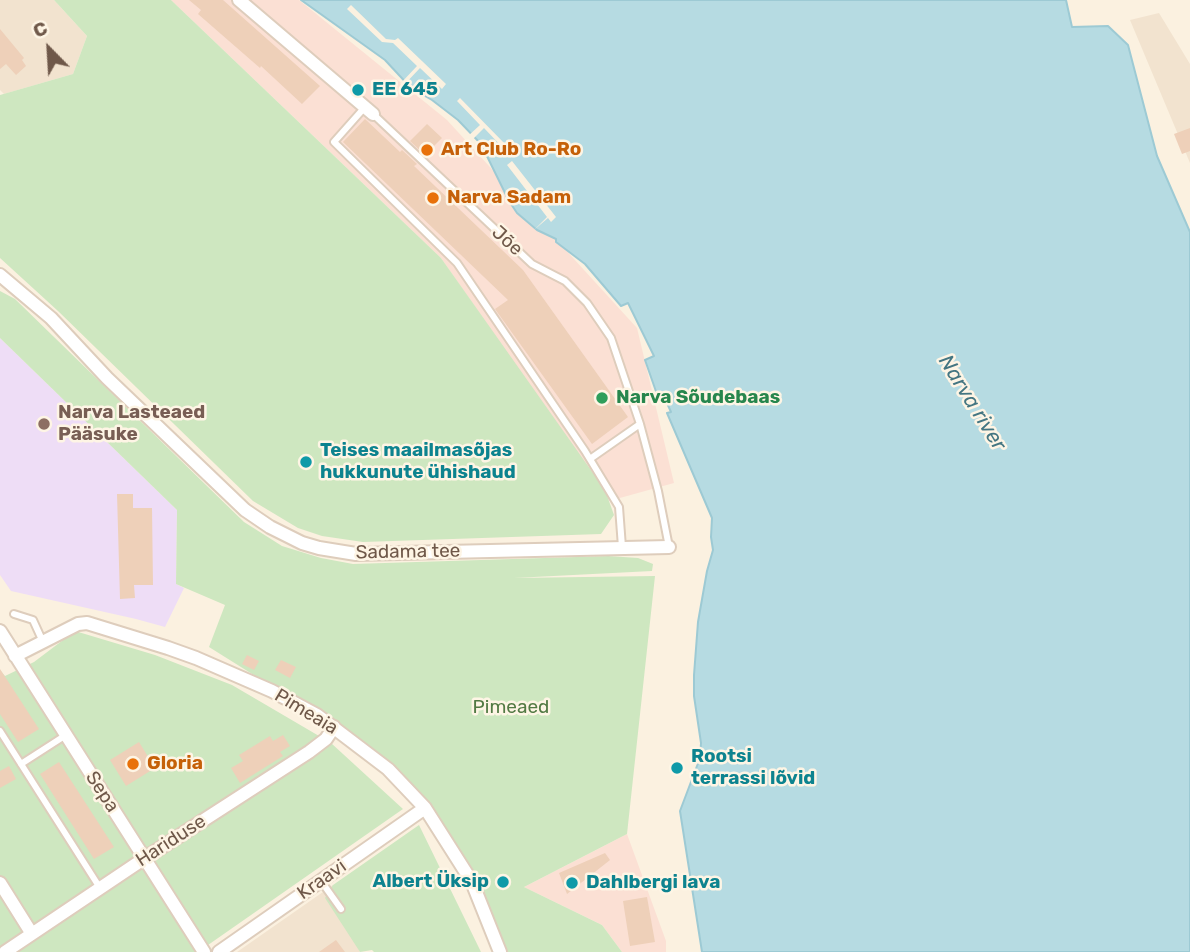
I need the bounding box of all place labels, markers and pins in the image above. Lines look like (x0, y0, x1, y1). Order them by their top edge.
place label: EE 645 (372, 79, 438, 101)
marker: EE 645 (350, 82, 366, 98)
place label: Art Club Ro-Ro (441, 139, 581, 161)
marker: Art Club Ro-Ro (419, 142, 435, 158)
place label: Narva Sadam (447, 187, 571, 209)
marker: Narva Sadam (425, 190, 441, 206)
place label: Narva Sõudebaas (616, 387, 780, 409)
marker: Narva Sõudebaas (594, 390, 610, 406)
place label: Narva Lasteaed Pääsuke (58, 402, 205, 446)
marker: Narva Lasteaed Pääsuke (36, 416, 52, 432)
place label: Teises maailmasõjas hukkunute ühishaud (320, 440, 516, 484)
marker: Teises maailmasõjas hukkunute ühishaud (298, 454, 314, 470)
place label: Rootsi terrassi lõvid (691, 746, 815, 790)
place label: Gloria (147, 753, 203, 775)
marker: Gloria (125, 756, 141, 772)
marker: Rootsi terrassi lõvid (669, 760, 685, 776)
place label: Albert Üksip (373, 871, 489, 893)
place label: Dahlbergi lava (586, 872, 720, 894)
marker: Albert Üksip (495, 874, 511, 890)
marker: Dahlbergi lava (564, 875, 580, 891)

